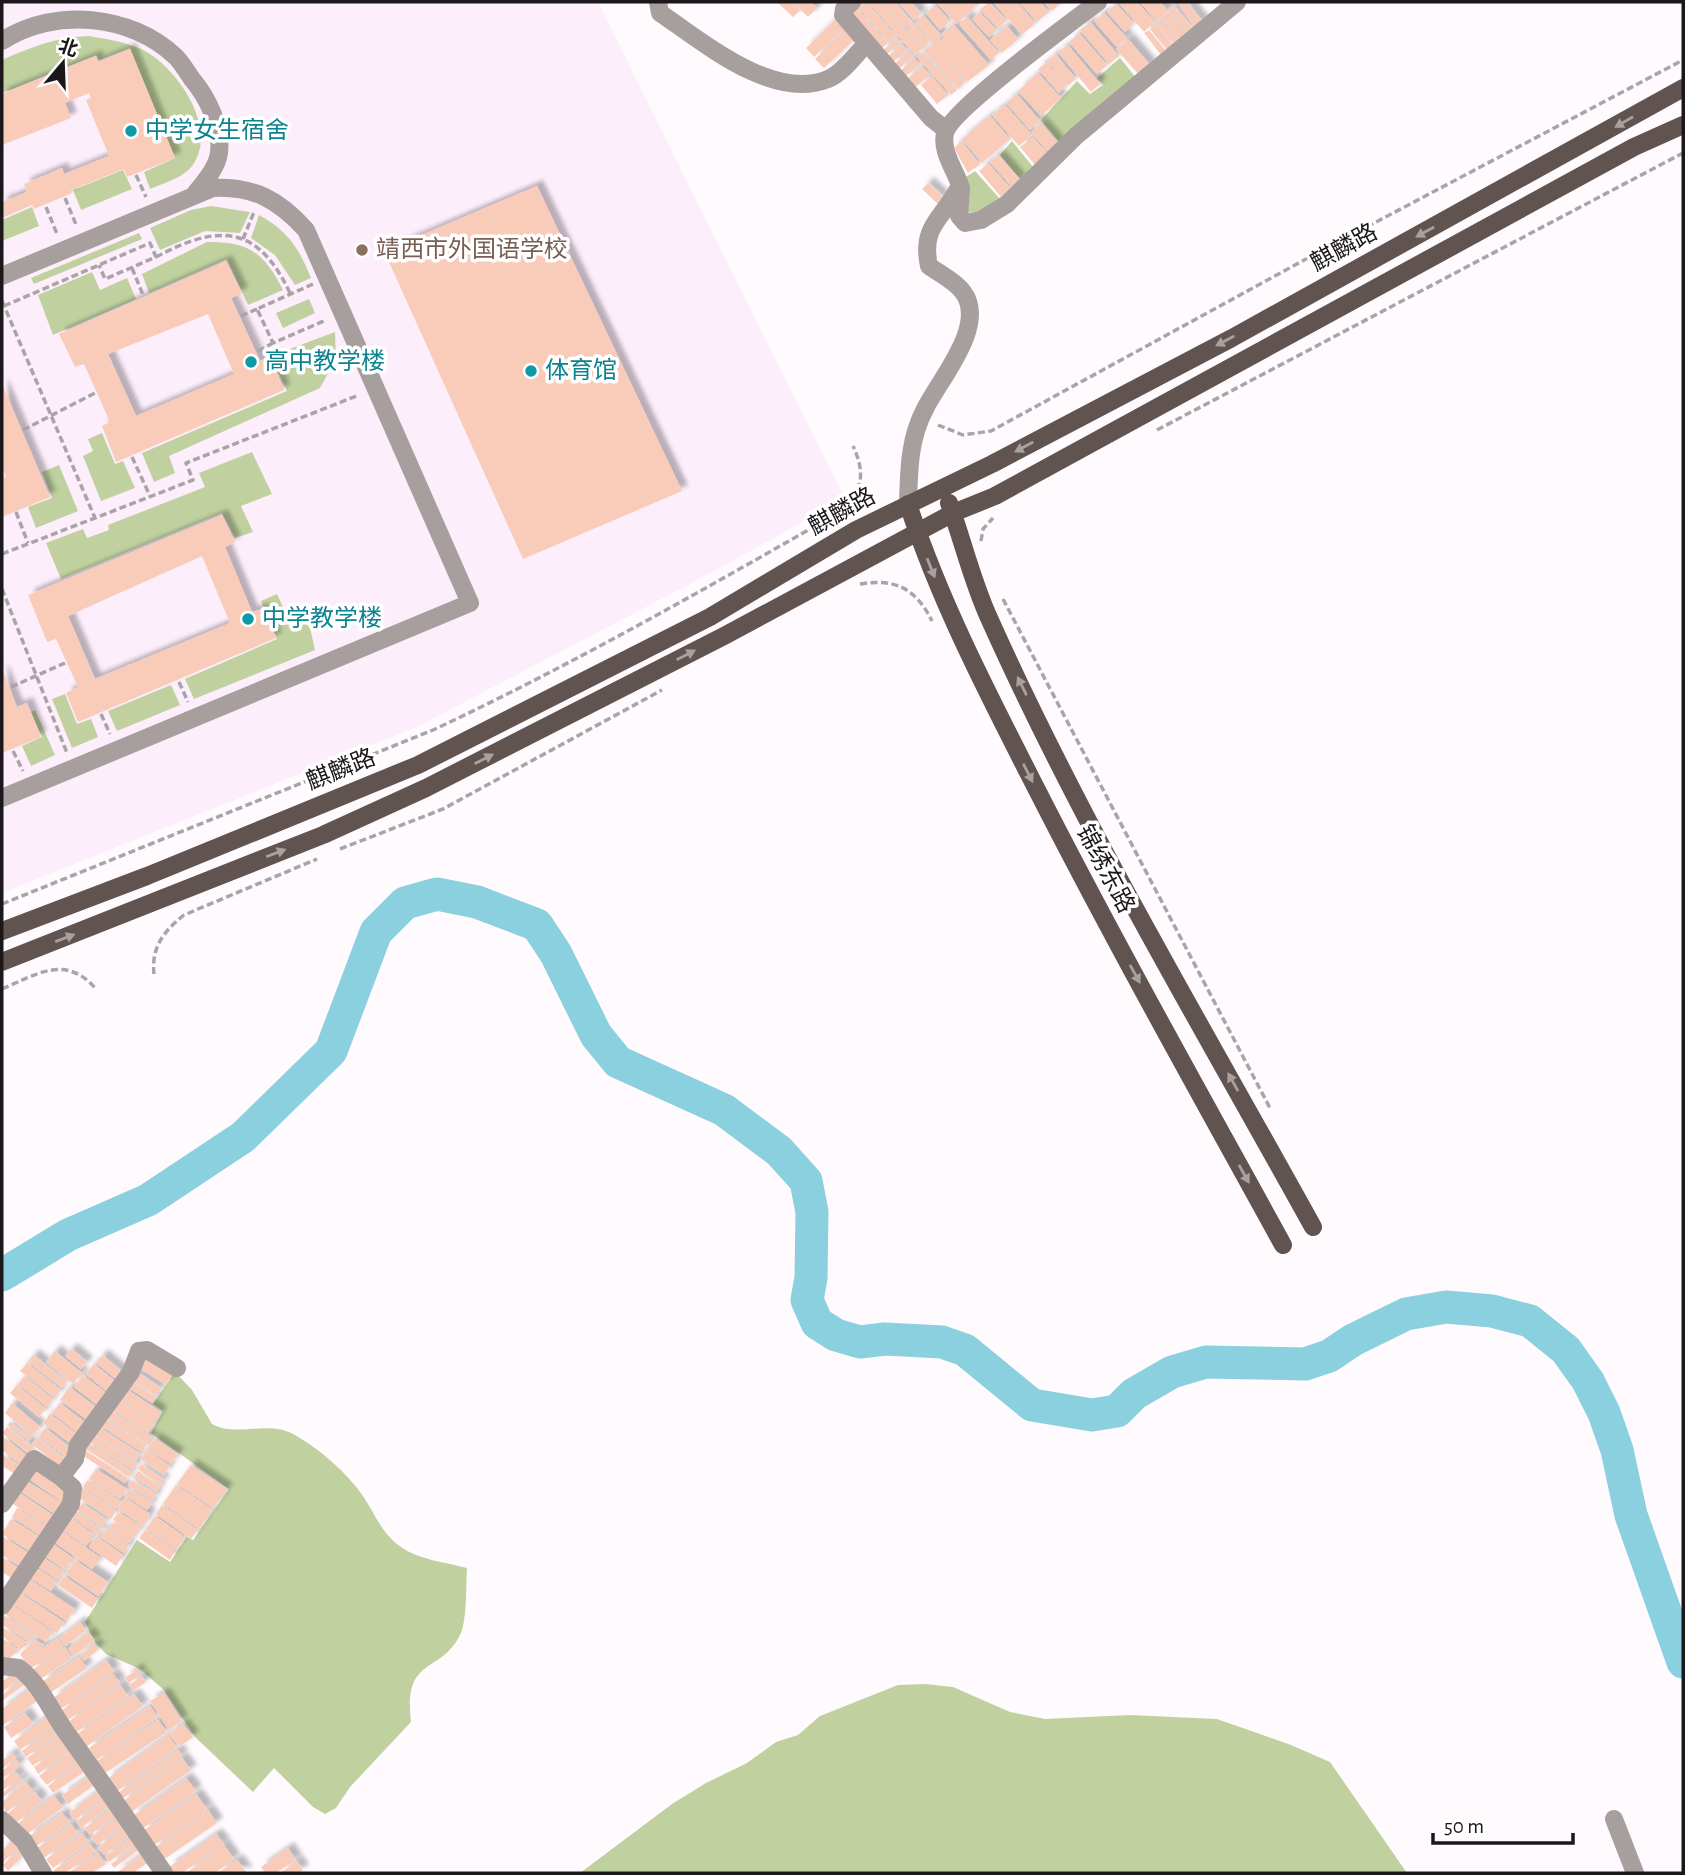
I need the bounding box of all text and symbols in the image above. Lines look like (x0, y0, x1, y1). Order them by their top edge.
north arrow (28, 28, 98, 98)
text: 北 (56, 35, 80, 60)
one-way arrow (1615, 116, 1634, 129)
place label: 中学女生宿舍 (145, 117, 289, 143)
marker: 中学女生宿舍 (123, 123, 139, 139)
street label: 麒麟路 (1306, 218, 1381, 276)
one-way arrow (1415, 226, 1435, 238)
place label: 靖西市外国语学校 (376, 236, 568, 262)
marker: 靖西市外国语学校 (354, 242, 370, 258)
one-way arrow (1216, 335, 1235, 347)
place label: 高中教学楼 (265, 348, 385, 374)
marker: 高中教学楼 (243, 354, 259, 370)
place label: 体育馆 (545, 357, 617, 383)
marker: 体育馆 (523, 363, 539, 379)
one-way arrow (1014, 442, 1034, 453)
street label: 麒麟路 (804, 482, 879, 540)
one-way arrow (925, 557, 936, 578)
place label: 中学教学楼 (262, 605, 382, 631)
marker: 中学教学楼 (240, 611, 256, 627)
one-way arrow (676, 649, 696, 661)
one-way arrow (1017, 676, 1028, 696)
street label: 麒麟路 (302, 744, 379, 795)
one-way arrow (474, 753, 494, 765)
one-way arrow (1023, 763, 1034, 783)
street label: 锦绣东路 (1072, 820, 1140, 917)
one-way arrow (266, 847, 287, 858)
one-way arrow (55, 932, 76, 943)
one-way arrow (1129, 965, 1141, 984)
one-way arrow (1227, 1072, 1239, 1091)
one-way arrow (1238, 1164, 1250, 1184)
scale bar (1433, 1801, 1573, 1845)
text: 50 m (1444, 1816, 1484, 1837)

